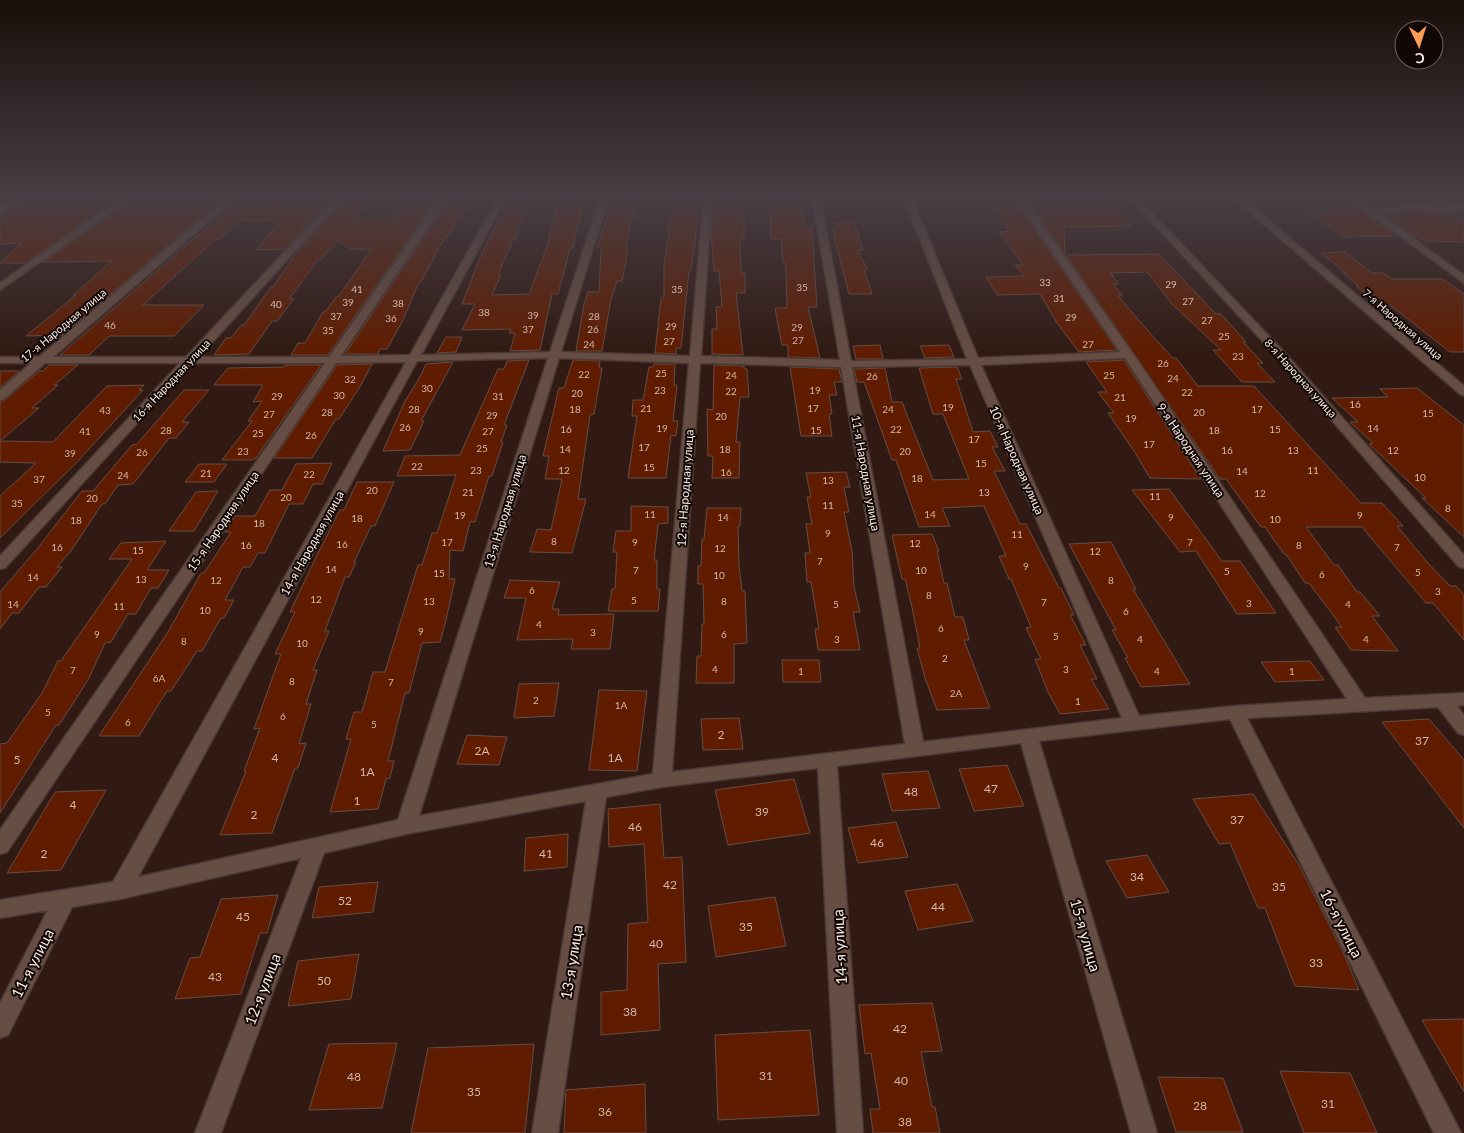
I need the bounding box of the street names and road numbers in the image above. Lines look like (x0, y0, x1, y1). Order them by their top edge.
street label: 17-я Народная улица (18, 285, 108, 365)
street label: 7-я Народная улица (1360, 286, 1446, 362)
street label: 16-я Народная улица (130, 336, 212, 424)
street label: 8-я Народная улица (1262, 336, 1340, 420)
street label: 9-я Народная улица (1154, 400, 1228, 500)
street label: 10-я Народная улица (986, 403, 1048, 517)
street label: 11-я Народная улица (848, 414, 884, 532)
street label: 12-я Народная улица (673, 429, 697, 547)
street label: 13-я Народная улица (481, 453, 529, 569)
street label: 15-я Народная улица (184, 468, 262, 574)
street label: 14-я Народная улица (277, 488, 347, 598)
street label: 16-я улица (1317, 885, 1367, 961)
street label: 15-я улица (1067, 896, 1105, 974)
street label: 14-я улица (828, 909, 850, 985)
street label: 13-я улица (556, 923, 586, 1001)
street label: 11-я улица (7, 925, 57, 1001)
street label: 12-я улица (240, 951, 284, 1027)

